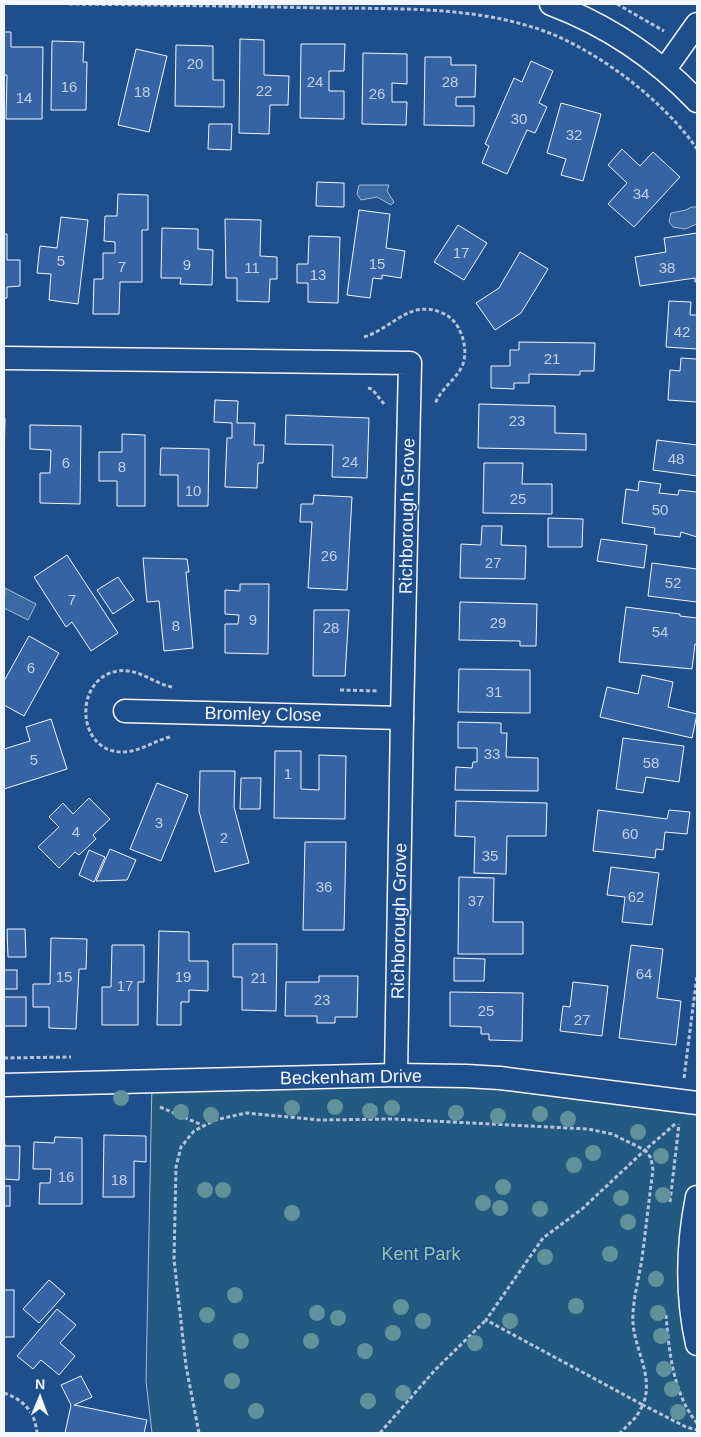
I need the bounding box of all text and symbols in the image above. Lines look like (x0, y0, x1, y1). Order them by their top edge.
house number: 20 (187, 55, 203, 72)
house number: 24 (307, 73, 323, 90)
house number: 28 (442, 73, 458, 90)
house number: 16 (61, 78, 77, 95)
house number: 22 (256, 82, 272, 99)
house number: 18 (134, 83, 150, 100)
house number: 26 (369, 85, 385, 102)
house number: 14 (16, 89, 32, 106)
house number: 30 (511, 110, 527, 127)
house number: 32 (566, 126, 582, 143)
house number: 34 (633, 185, 649, 202)
house number: 17 (453, 244, 469, 261)
house number: 5 (57, 252, 65, 269)
house number: 15 (369, 255, 385, 272)
house number: 9 (183, 256, 191, 273)
house number: 7 (118, 258, 126, 275)
house number: 11 (244, 259, 260, 276)
house number: 38 (659, 259, 675, 276)
house number: 13 (310, 266, 326, 283)
house number: 42 (674, 323, 690, 340)
house number: 21 (544, 350, 560, 367)
house number: 23 (509, 412, 525, 429)
street label: Richborough Grove (396, 438, 418, 594)
house number: 48 (668, 450, 684, 467)
house number: 24 (342, 453, 358, 470)
house number: 6 (62, 454, 70, 471)
house number: 8 (118, 458, 126, 475)
house number: 10 (185, 482, 201, 499)
house number: 25 (510, 490, 526, 507)
house number: 50 (652, 501, 668, 518)
house number: 26 (321, 547, 337, 564)
house number: 27 (485, 554, 501, 571)
house number: 52 (665, 574, 681, 591)
house number: 7 (68, 591, 76, 608)
house number: 9 (249, 611, 257, 628)
house number: 29 (490, 614, 506, 631)
house number: 8 (172, 617, 180, 634)
house number: 28 (323, 619, 339, 636)
house number: 54 (652, 623, 668, 640)
house number: 6 (27, 659, 35, 676)
house number: 31 (486, 683, 502, 700)
street label: Bromley Close (204, 703, 322, 725)
house number: 33 (484, 745, 500, 762)
house number: 5 (30, 751, 38, 768)
house number: 58 (643, 754, 659, 771)
house number: 1 (284, 765, 292, 782)
house number: 3 (155, 814, 163, 831)
house number: 4 (72, 823, 80, 840)
house number: 60 (622, 825, 638, 842)
house number: 2 (220, 829, 228, 846)
street label: Richborough Grove (388, 843, 410, 999)
house number: 35 (482, 847, 498, 864)
house number: 36 (316, 878, 332, 895)
house number: 62 (628, 888, 644, 905)
house number: 37 (468, 892, 484, 909)
house number: 64 (636, 965, 652, 982)
house number: 15 (56, 968, 72, 985)
house number: 19 (175, 968, 191, 985)
house number: 21 (251, 969, 267, 986)
house number: 17 (117, 977, 133, 994)
house number: 23 (314, 991, 330, 1008)
house number: 25 (478, 1002, 494, 1019)
house number: 27 (574, 1011, 590, 1028)
street label: Beckenham Drive (280, 1066, 422, 1088)
house number: 16 (58, 1168, 74, 1185)
house number: 18 (111, 1171, 127, 1188)
park label: Kent Park (381, 1244, 462, 1264)
north arrow (15, 1372, 65, 1422)
text: N (35, 1376, 45, 1392)

